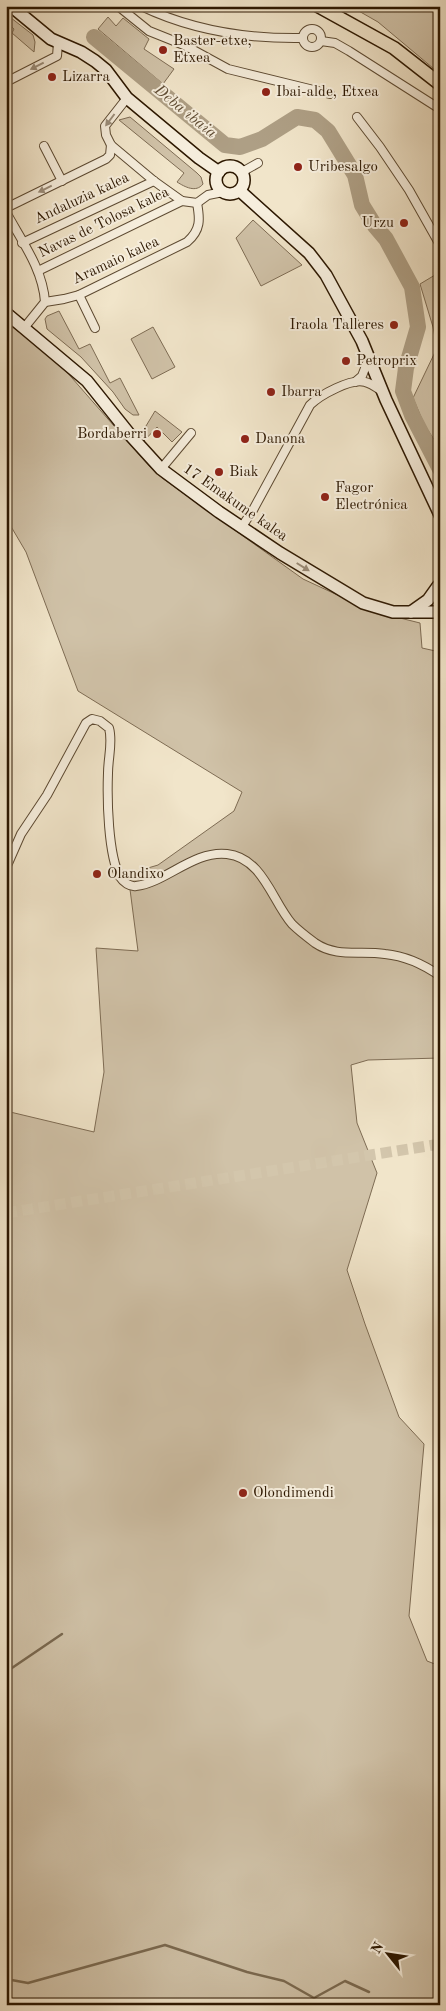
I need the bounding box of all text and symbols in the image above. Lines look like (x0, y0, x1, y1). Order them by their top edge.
place label: Baster-etxe, Etxea (173, 34, 252, 66)
marker: Baster-etxe, Etxea (157, 44, 169, 56)
one-way arrow (30, 62, 45, 70)
place label: Lizarra (62, 70, 110, 85)
marker: Lizarra (46, 71, 58, 83)
water label: Deba ibaia (150, 82, 219, 142)
place label: Ibai-alde, Etxea (276, 85, 379, 100)
marker: Ibai-alde, Etxea (260, 86, 272, 98)
one-way arrow (105, 113, 116, 126)
place label: Uribesalgo (308, 160, 378, 175)
marker: Uribesalgo (292, 161, 304, 173)
street label: Andaluzia kalea (32, 170, 132, 227)
street label: Navas de Tolosa kalea (36, 185, 172, 261)
one-way arrow (38, 185, 52, 193)
place label: Urzu (362, 216, 394, 231)
marker: Urzu (398, 217, 410, 229)
street label: Aramaio kalea (70, 234, 162, 288)
place label: Iraola Talleres (290, 318, 384, 333)
marker: Iraola Talleres (388, 319, 400, 331)
place label: Petroprix (356, 354, 417, 369)
marker: Petroprix (340, 355, 352, 367)
place label: Ibarra (281, 385, 322, 400)
marker: Ibarra (265, 386, 277, 398)
place label: Bordaberri (77, 427, 147, 442)
marker: Bordaberri (151, 428, 163, 440)
place label: Danona (255, 432, 306, 447)
marker: Danona (239, 433, 251, 445)
street label: 17 Emakume kalea (180, 461, 290, 545)
place label: Biak (229, 465, 259, 480)
marker: Biak (213, 466, 225, 478)
place label: Fagor Electrónica (335, 481, 408, 513)
marker: Fagor Electrónica (319, 491, 331, 503)
one-way arrow (296, 563, 310, 572)
place label: Olandixo (107, 867, 164, 882)
marker: Olandixo (91, 868, 103, 880)
place label: Olondimendi (253, 1486, 334, 1501)
marker: Olondimendi (237, 1487, 249, 1499)
north arrow (364, 1928, 414, 1978)
text: N (369, 1940, 386, 1956)

